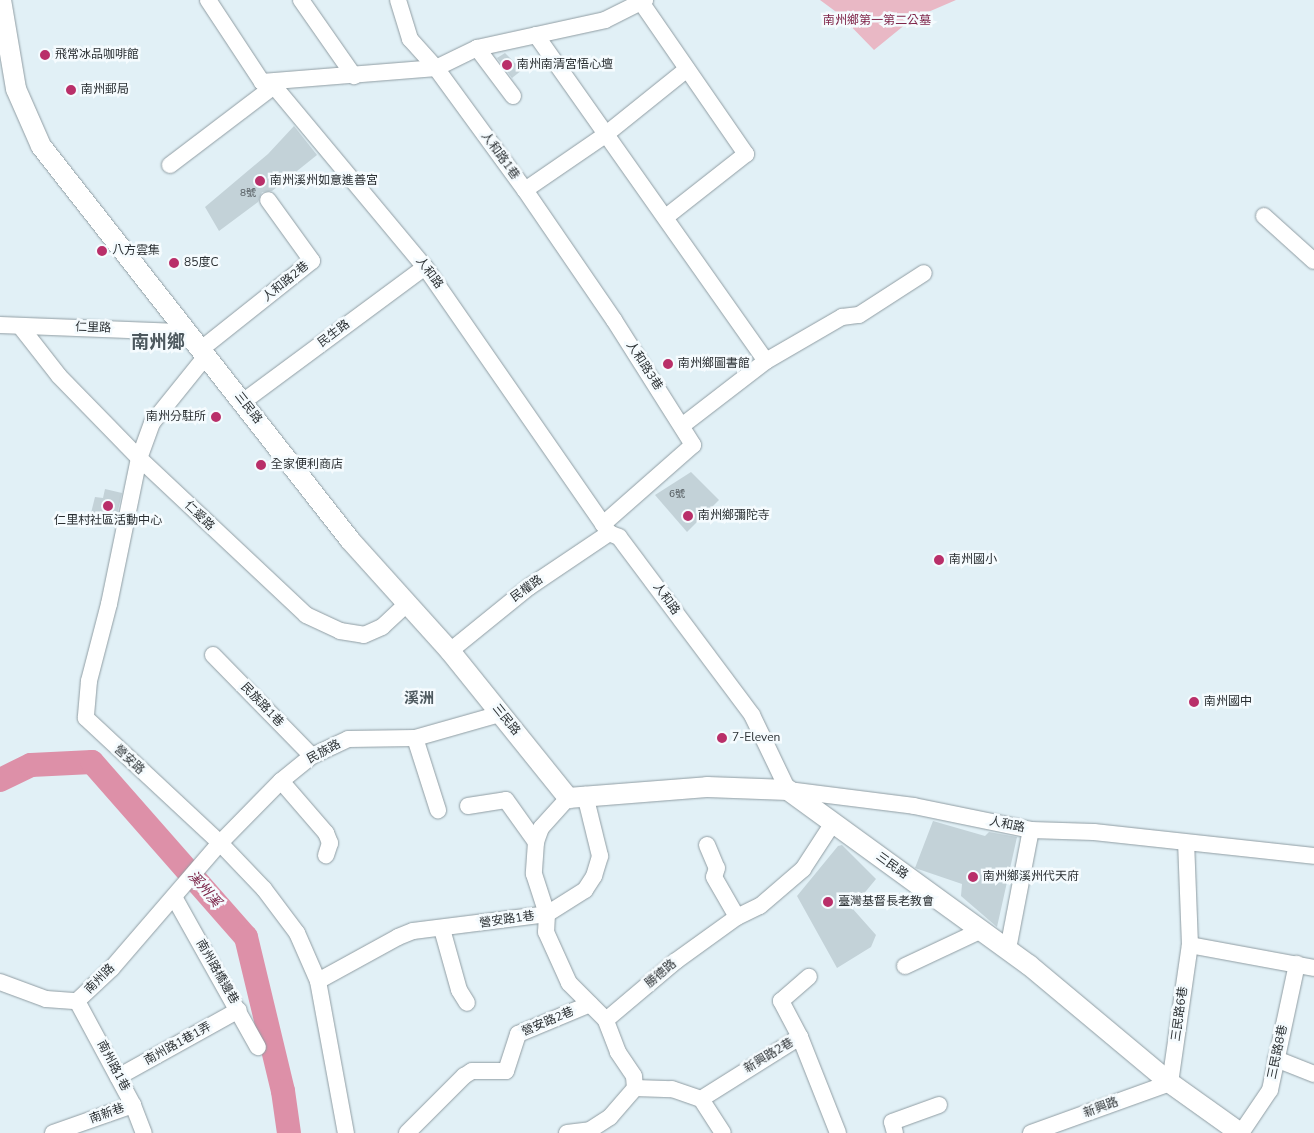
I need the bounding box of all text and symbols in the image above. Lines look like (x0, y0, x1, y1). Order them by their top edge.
park label: 南州鄉第一第二公墓 (823, 14, 931, 28)
place label: 飛常冰品咖啡館 (55, 48, 139, 62)
marker: 飛常冰品咖啡館 (39, 49, 51, 61)
place label: 南州南清宮悟心壇 (517, 58, 613, 72)
marker: 南州南清宮悟心壇 (501, 59, 513, 71)
place label: 南州郵局 (81, 83, 129, 97)
marker: 南州郵局 (65, 84, 77, 96)
street label: 人和路1巷 (478, 129, 522, 183)
place label: 南州溪州如意進善宮 (270, 174, 378, 188)
marker: 南州溪州如意進善宮 (254, 175, 266, 187)
house number: 8號 (240, 188, 256, 200)
place label: 八方雲集 (112, 244, 160, 258)
marker: 八方雲集 (96, 245, 108, 257)
street label: 人和路 (412, 254, 446, 292)
place label: 85度C (184, 256, 218, 270)
marker: 85度C (168, 257, 180, 269)
street label: 人和路2巷 (260, 259, 312, 305)
street label: 民生路 (315, 317, 353, 351)
street label: 仁里路 (75, 320, 111, 336)
district label: 南州鄉 (131, 331, 185, 353)
street label: 人和路3巷 (623, 339, 665, 393)
place label: 南州鄉圖書館 (678, 357, 750, 371)
marker: 南州鄉圖書館 (662, 358, 674, 370)
street label: 三民路 (231, 389, 265, 427)
place label: 南州分駐所 (146, 410, 206, 424)
marker: 南州分駐所 (210, 411, 222, 423)
place label: 全家便利商店 (271, 458, 343, 472)
marker: 全家便利商店 (255, 459, 267, 471)
house number: 6號 (669, 489, 685, 501)
street label: 仁愛路 (181, 498, 217, 534)
marker: 仁里村社區活動中心 (102, 500, 114, 512)
place label: 南州鄉彌陀寺 (698, 509, 770, 523)
marker: 南州鄉彌陀寺 (682, 510, 694, 522)
place label: 仁里村社區活動中心 (54, 514, 162, 528)
place label: 南州國小 (949, 553, 997, 567)
marker: 南州國小 (933, 554, 945, 566)
street label: 民權路 (508, 573, 546, 605)
street label: 人和路 (650, 580, 682, 618)
street label: 民族路1巷 (238, 680, 286, 730)
district label: 溪洲 (404, 690, 434, 708)
place label: 南州國中 (1204, 695, 1252, 709)
marker: 南州國中 (1188, 696, 1200, 708)
street label: 三民路 (489, 701, 523, 739)
place label: 7-Eleven (732, 731, 780, 745)
marker: 7-Eleven (716, 732, 728, 744)
street label: 民族路 (305, 737, 343, 767)
street label: 營安路 (111, 742, 147, 778)
street label: 人和路 (988, 814, 1026, 836)
street label: 三民路 (873, 850, 911, 882)
water label: 溪州溪 (184, 868, 224, 910)
place label: 南州鄉溪州代天府 (983, 870, 1079, 884)
marker: 南州鄉溪州代天府 (967, 871, 979, 883)
place label: 臺灣基督長老教會 (838, 895, 934, 909)
marker: 臺灣基督長老教會 (822, 896, 834, 908)
street label: 營安路1巷 (479, 909, 535, 931)
street label: 南州路橋邊巷 (193, 937, 241, 1007)
street label: 勝德路 (643, 957, 679, 991)
street label: 南州路 (82, 961, 118, 997)
street label: 三民路6巷 (1169, 986, 1191, 1042)
street label: 營安路2巷 (520, 1005, 576, 1039)
street label: 南州路1巷1弄 (142, 1020, 214, 1068)
street label: 三民路8巷 (1265, 1024, 1291, 1080)
street label: 新興路2巷 (742, 1036, 796, 1076)
street label: 南州路1巷 (94, 1038, 132, 1094)
street label: 新興路 (1082, 1095, 1120, 1121)
street label: 南新巷 (88, 1101, 126, 1127)

